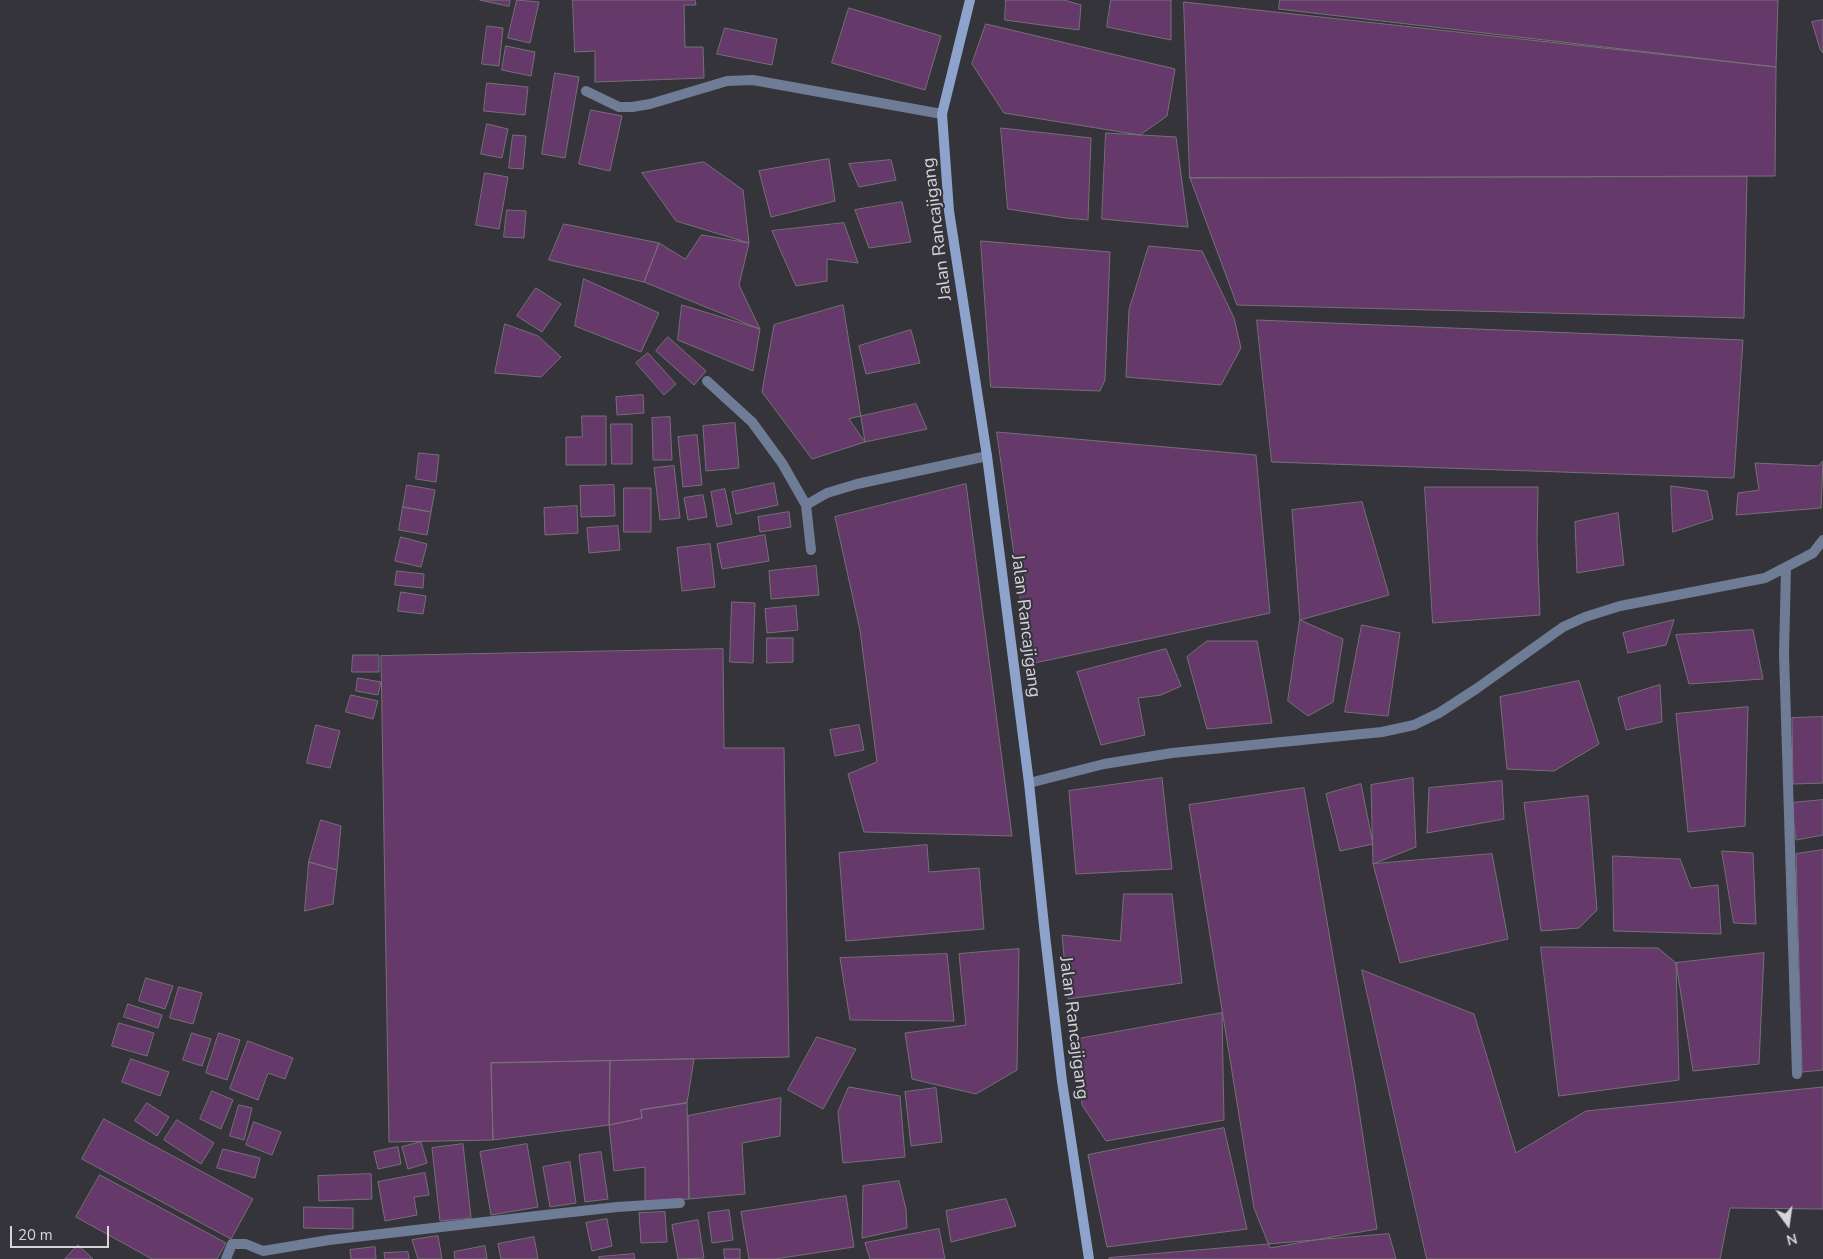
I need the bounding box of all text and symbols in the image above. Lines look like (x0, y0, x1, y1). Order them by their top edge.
street label: Jalan Rancajigang (919, 156, 957, 302)
street label: Jalan Rancajigang (1006, 553, 1044, 699)
street label: Jalan Rancajigang (1054, 955, 1092, 1101)
north arrow (1763, 1199, 1813, 1249)
scale bar (12, 1216, 111, 1248)
text: 20 m (18, 1225, 53, 1245)
text: N (1784, 1229, 1799, 1250)

